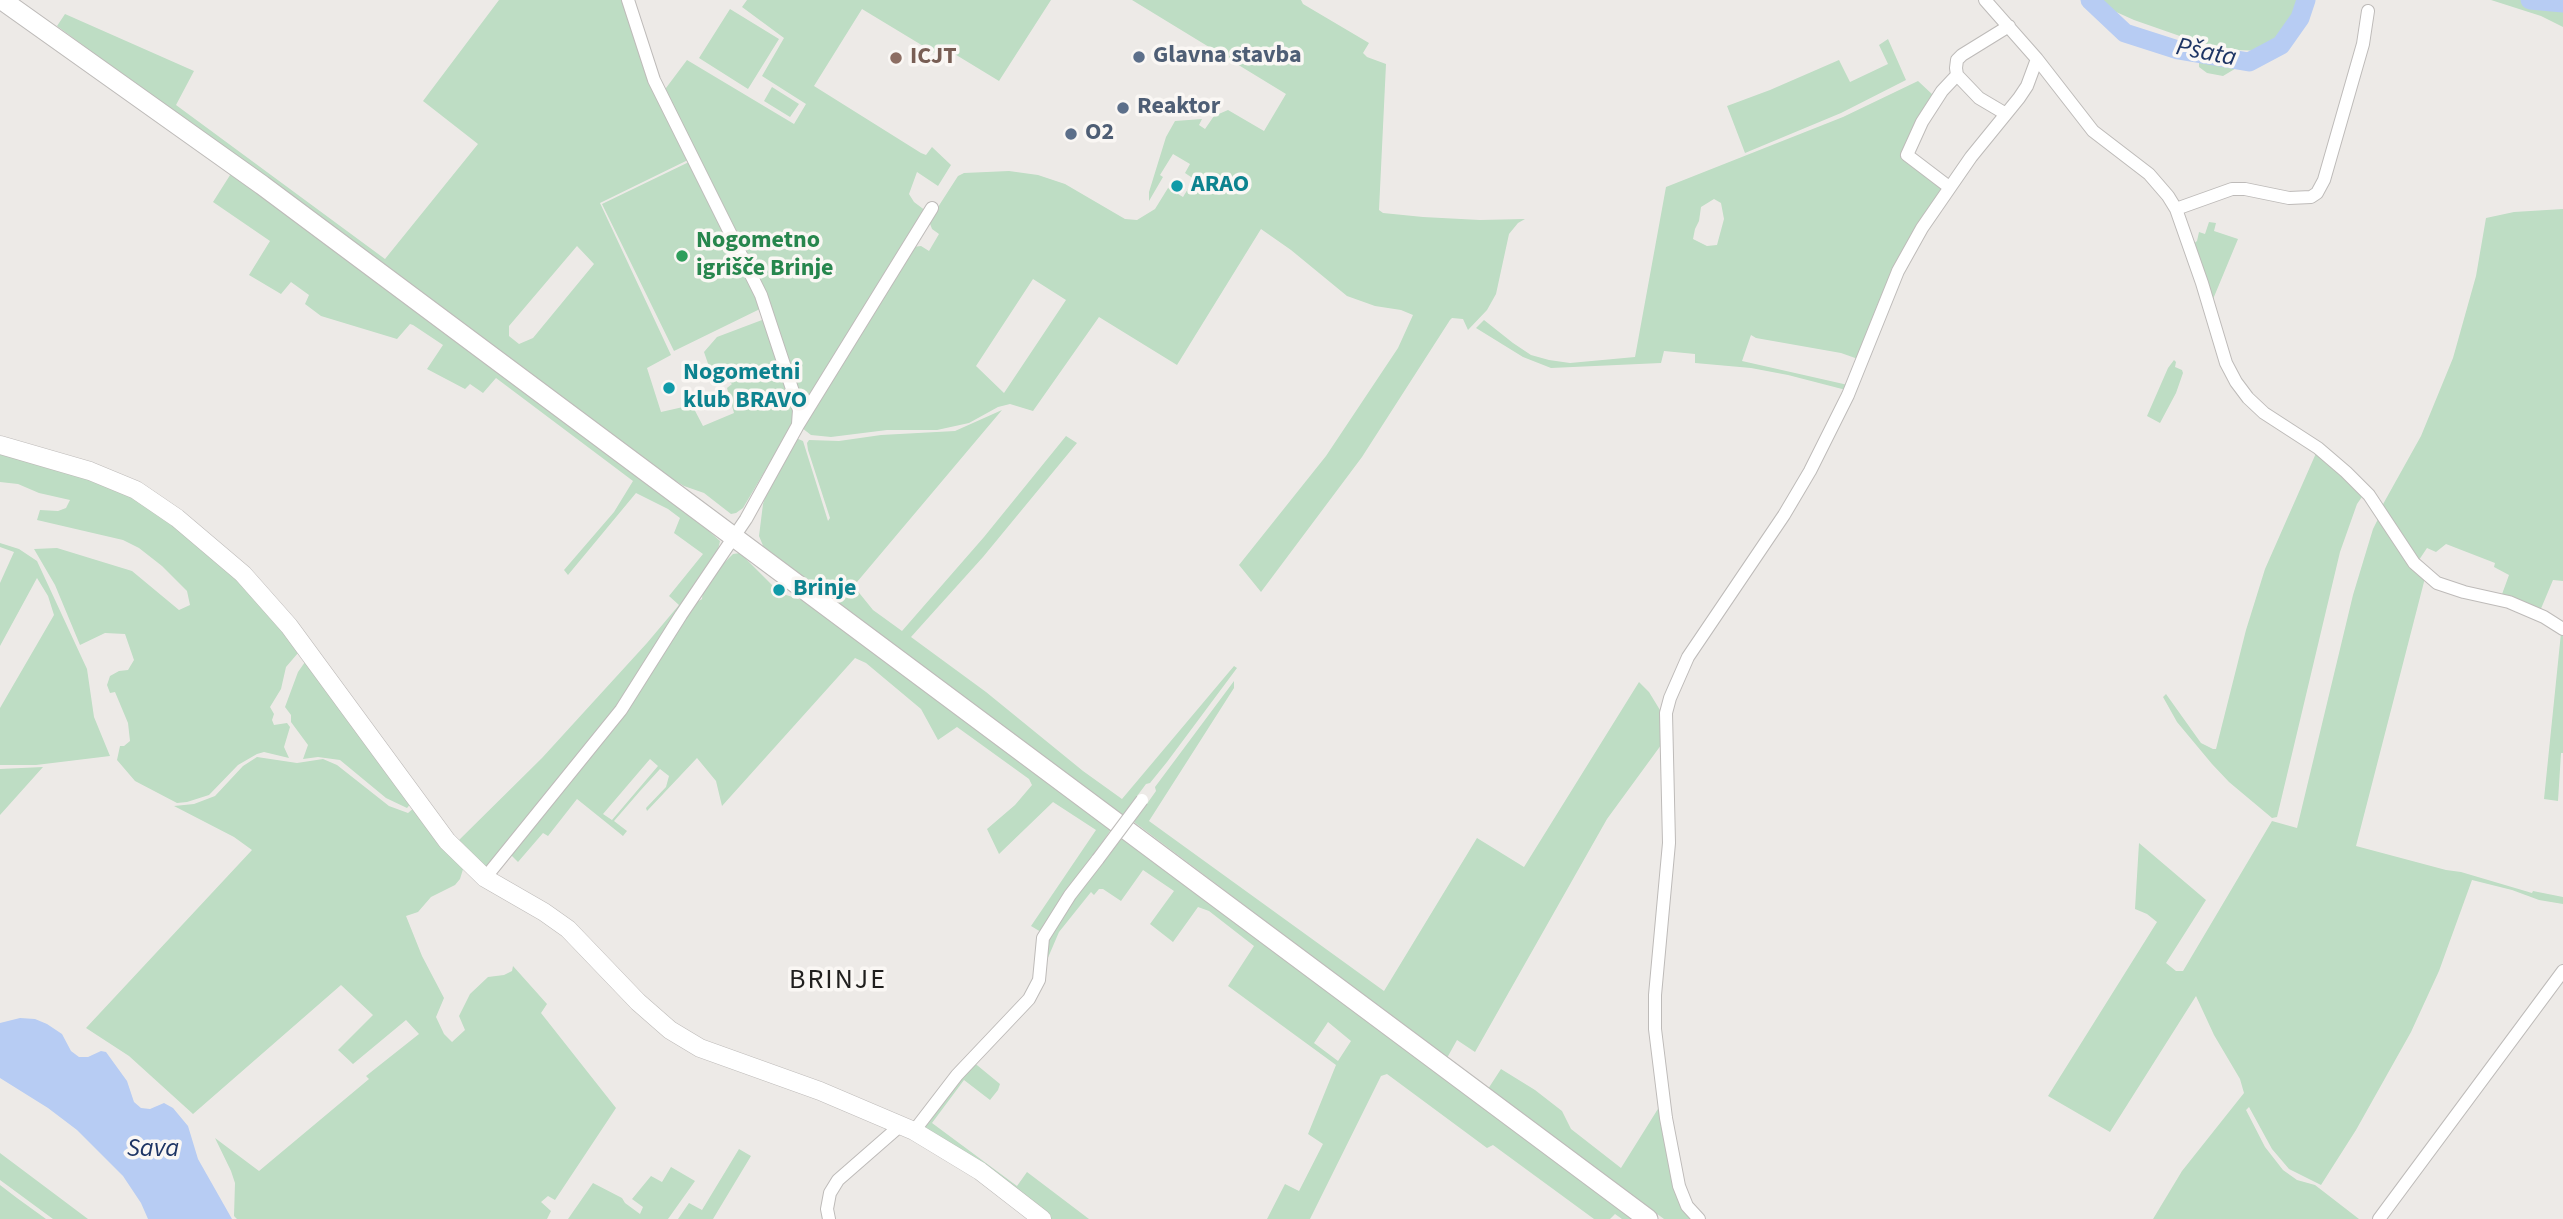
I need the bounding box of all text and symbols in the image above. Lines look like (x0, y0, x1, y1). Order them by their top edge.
water label: Pšata (2173, 33, 2239, 75)
place label: Glavna stavba (1153, 43, 1302, 71)
place label: ICJT (910, 44, 957, 72)
marker: Glavna stavba (1131, 49, 1147, 65)
marker: ICJT (888, 50, 904, 66)
place label: Reaktor (1137, 94, 1220, 122)
marker: Reaktor (1115, 100, 1131, 116)
place label: O2 (1085, 120, 1114, 148)
marker: O2 (1063, 126, 1079, 142)
place label: ARAO (1191, 172, 1249, 200)
marker: ARAO (1169, 178, 1185, 194)
place label: Nogometno igrišče Brinje (696, 228, 834, 284)
marker: Nogometno igrišče Brinje (674, 248, 690, 264)
place label: Nogometni klub BRAVO (683, 360, 807, 416)
marker: Nogometni klub BRAVO (661, 380, 677, 396)
place label: Brinje (793, 576, 857, 604)
marker: Brinje (771, 582, 787, 598)
district label: BRINJE (790, 965, 886, 999)
water label: Sava (127, 1134, 179, 1166)

